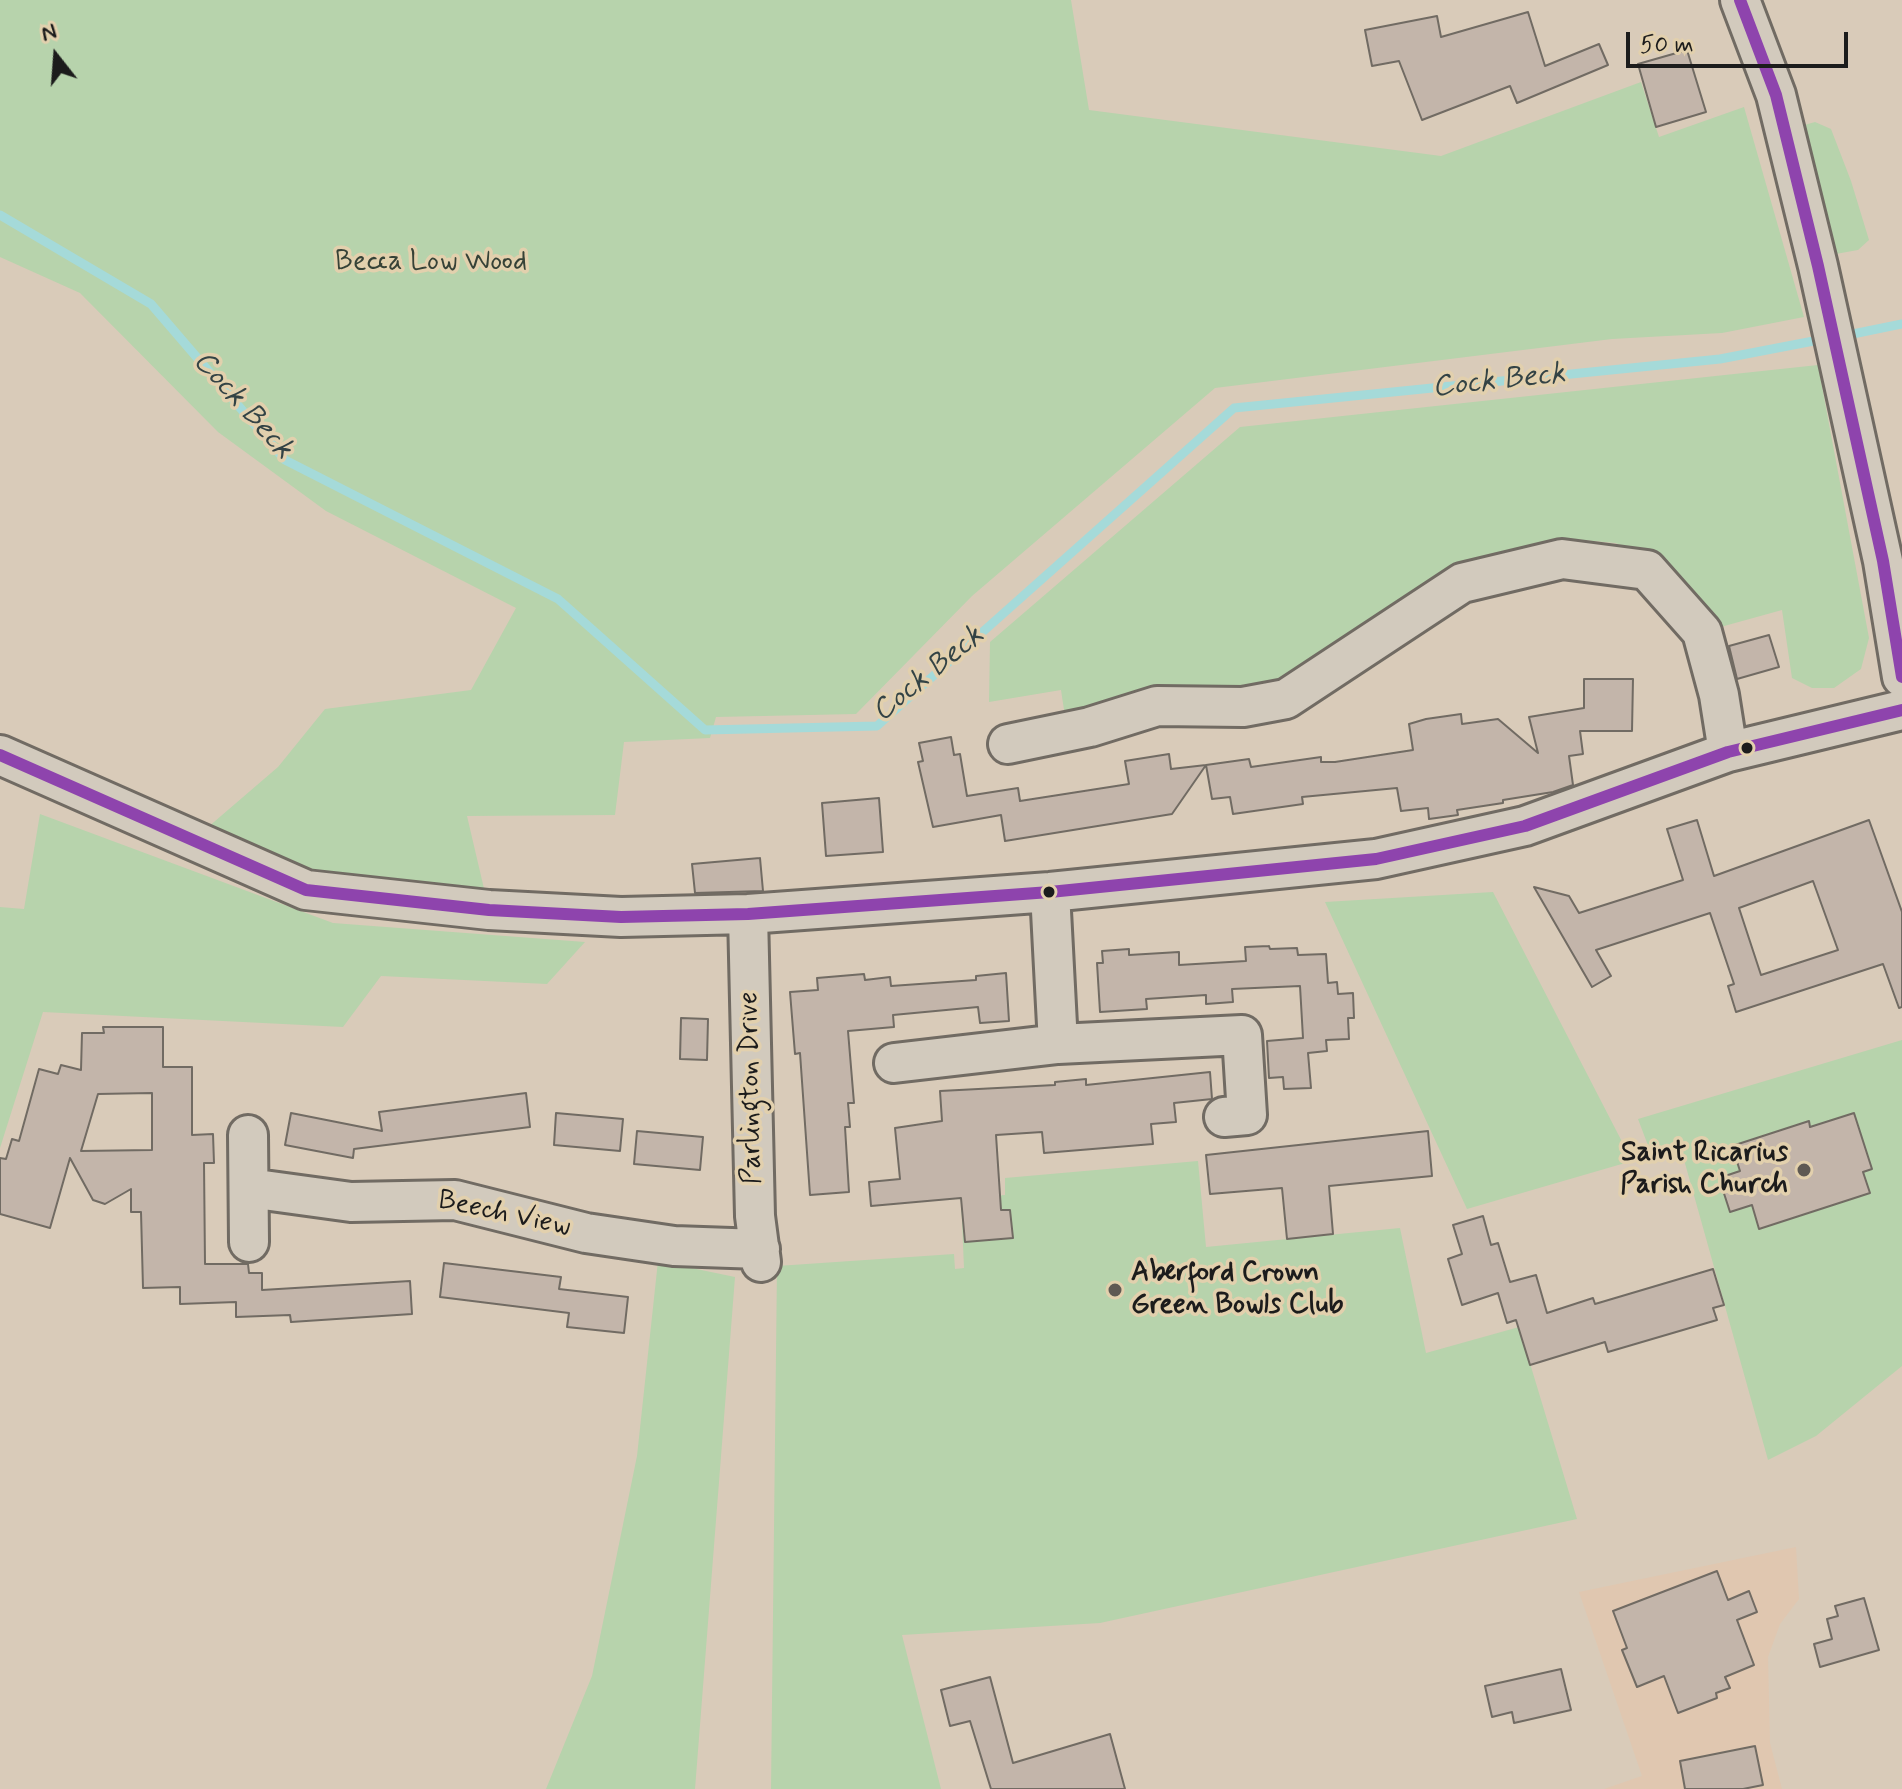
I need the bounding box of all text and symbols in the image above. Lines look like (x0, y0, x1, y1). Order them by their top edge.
north arrow (16, 16, 96, 96)
scale bar (1630, 16, 1852, 66)
text: N (38, 18, 60, 49)
text: 50 m (1640, 30, 1694, 61)
park label: Becca Low Wood (335, 246, 527, 280)
water label: Cock Beck (184, 344, 300, 468)
water label: Cock Beck (1431, 357, 1567, 407)
water label: Cock Beck (866, 619, 992, 731)
unlabelled marker (1739, 740, 1755, 756)
unlabelled marker (1041, 884, 1057, 900)
street label: Parlington Drive (734, 991, 770, 1185)
place label: Saint Ricarius Parish Church (1620, 1137, 1788, 1203)
marker: Saint Ricarius Parish Church (1795, 1161, 1813, 1179)
street label: Beech View (435, 1185, 573, 1245)
place label: Aberford Crown Green Bowls Club (1131, 1257, 1344, 1323)
marker: Aberford Crown Green Bowls Club (1106, 1281, 1124, 1299)

